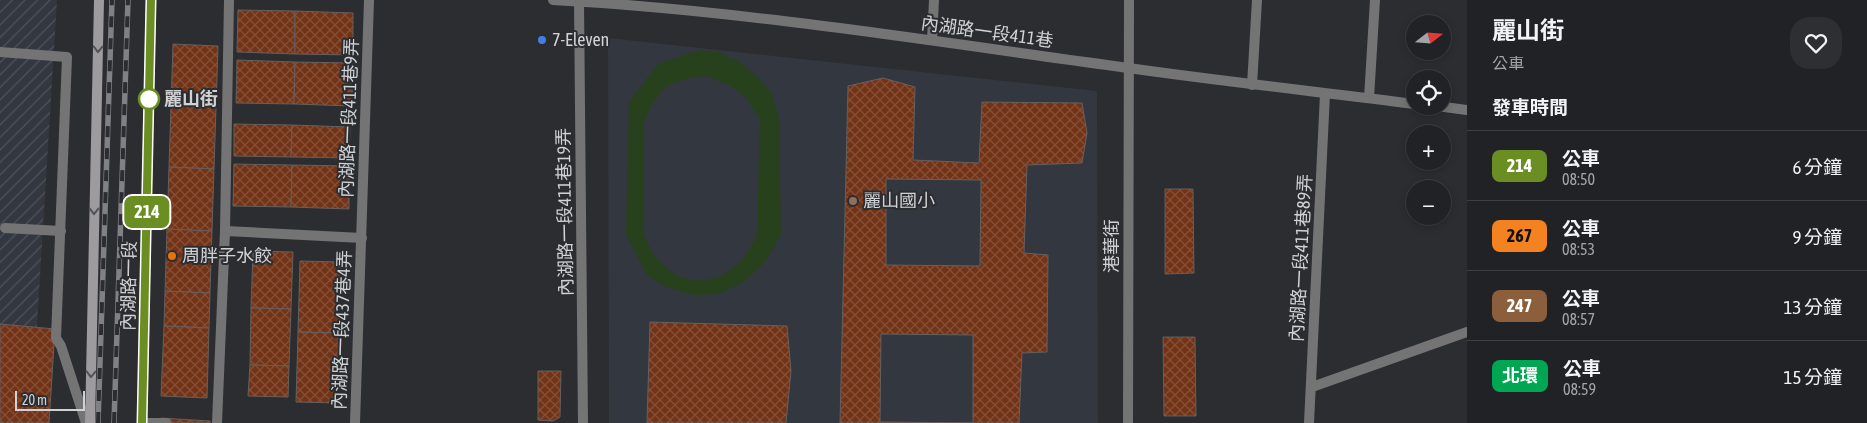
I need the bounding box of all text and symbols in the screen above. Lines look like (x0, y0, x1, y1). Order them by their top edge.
street label: 內湖路一段411巷 (920, 12, 1055, 51)
north arrow (1406, 15, 1451, 60)
map controls (1406, 15, 1451, 225)
text: 麗山街 (1492, 17, 1564, 44)
button: heart (1790, 17, 1842, 69)
place label: 7-Eleven (552, 29, 609, 50)
marker: 7-Eleven (536, 34, 548, 46)
street label: 內湖路一段411巷9弄 (335, 38, 362, 198)
one-way arrow (93, 45, 103, 53)
text: 公車 (1492, 54, 1524, 72)
button: locate (1406, 70, 1451, 115)
marker: 麗山街 (138, 88, 160, 110)
place label: 麗山街 (164, 88, 218, 109)
text: 發車時間 (1492, 96, 1568, 118)
button: + (1406, 125, 1451, 170)
street label: 內湖路一段411巷19弄 (553, 128, 576, 296)
text: 公車 (1562, 147, 1600, 169)
text: 214 (1507, 155, 1532, 176)
text: 6 分鐘 (1792, 156, 1842, 178)
text: 08:50 (1562, 170, 1595, 188)
street label: 內湖路一段411巷89弄 (1286, 173, 1315, 343)
button: − (1406, 180, 1451, 225)
place label: 麗山國小 (863, 190, 935, 211)
marker: 麗山國小 (847, 195, 859, 207)
line badge: 214 (118, 196, 176, 228)
text: 214 (134, 201, 160, 222)
one-way arrow (89, 207, 100, 215)
text: 公車 (1562, 217, 1600, 239)
street label: 港華街 (1101, 219, 1122, 273)
text: 267 (1507, 225, 1532, 246)
text: 9 分鐘 (1792, 226, 1842, 248)
text: 08:53 (1562, 240, 1595, 258)
street label: 內湖路一段 (117, 241, 140, 331)
place label: 周胖子水餃 (182, 245, 272, 266)
marker: 周胖子水餃 (166, 250, 178, 262)
street label: 內湖路一段437巷4弄 (328, 250, 355, 410)
text: 公車 (1562, 287, 1600, 309)
text: 247 (1507, 295, 1532, 316)
text: 13 分鐘 (1784, 296, 1842, 318)
text: 08:57 (1562, 310, 1595, 328)
text: 公車 (1563, 357, 1601, 379)
text: 北環 (1502, 365, 1538, 386)
text: 15 分鐘 (1784, 366, 1842, 388)
one-way arrow (86, 370, 96, 378)
text: 08:59 (1563, 380, 1596, 398)
scale bar (15, 388, 85, 411)
text: 20 m (22, 392, 47, 408)

